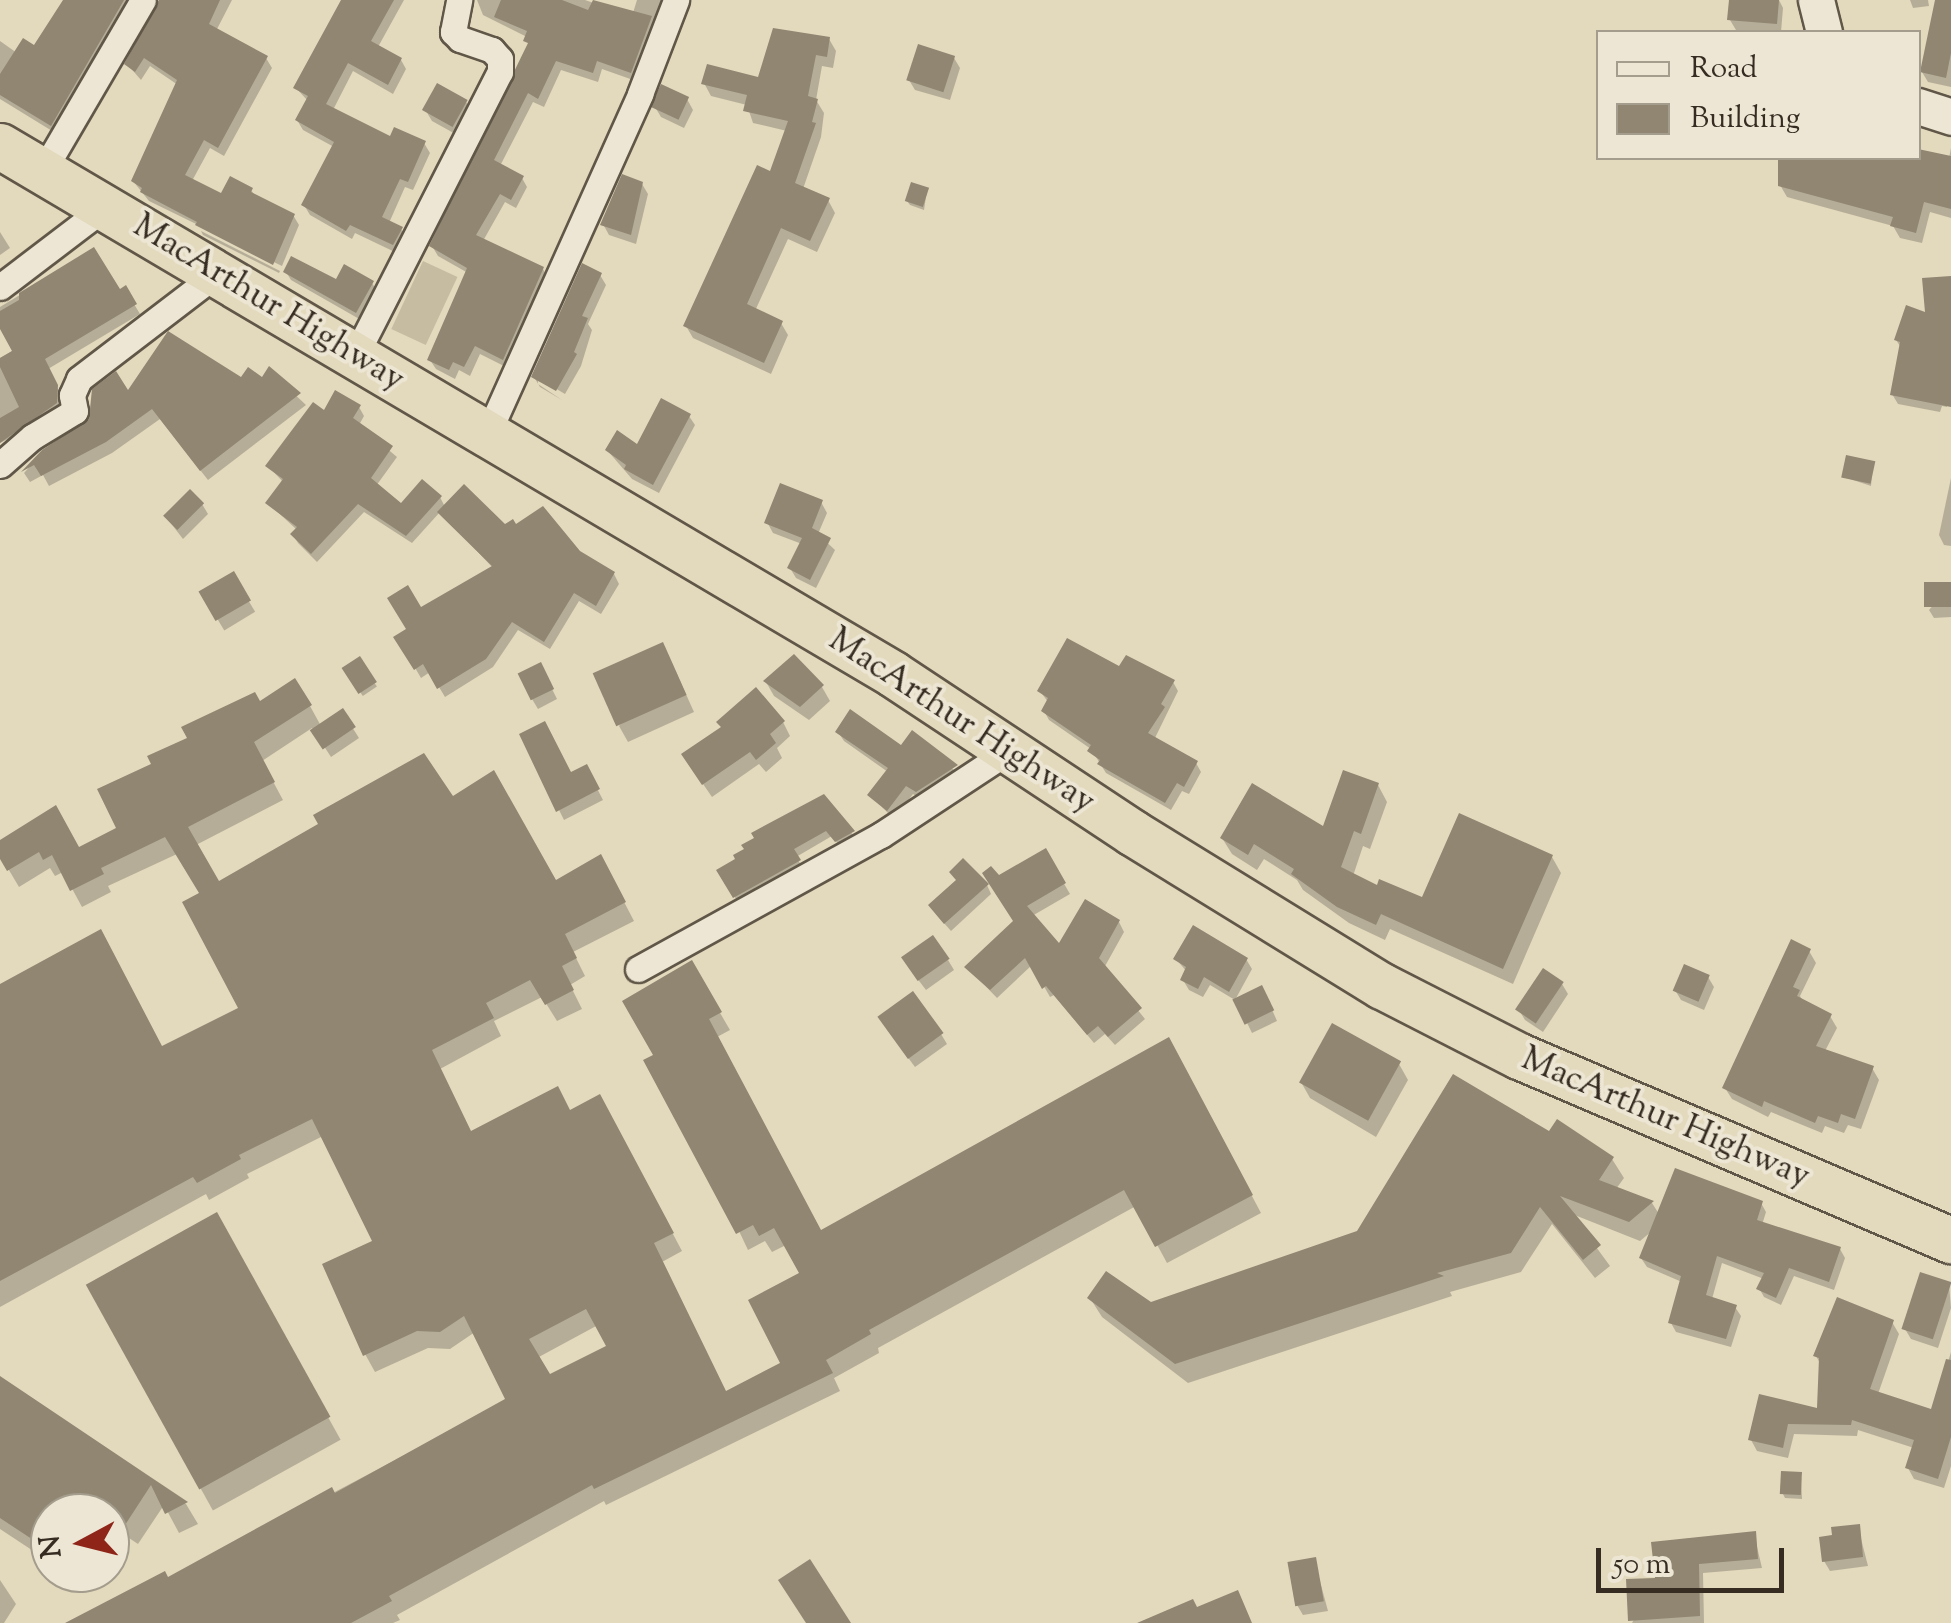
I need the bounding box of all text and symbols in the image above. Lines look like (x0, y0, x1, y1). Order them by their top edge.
legend (1596, 30, 1921, 160)
text: Road (1690, 48, 1757, 91)
text: Building (1690, 98, 1800, 141)
street label: MacArthur Highway (124, 206, 412, 402)
street label: MacArthur Highway (820, 620, 1102, 824)
street label: MacArthur Highway (1514, 1039, 1816, 1199)
north arrow (30, 1493, 130, 1593)
scale bar (1601, 1528, 1788, 1590)
text: N (31, 1533, 73, 1560)
text: 50 m (1613, 1544, 1670, 1587)

